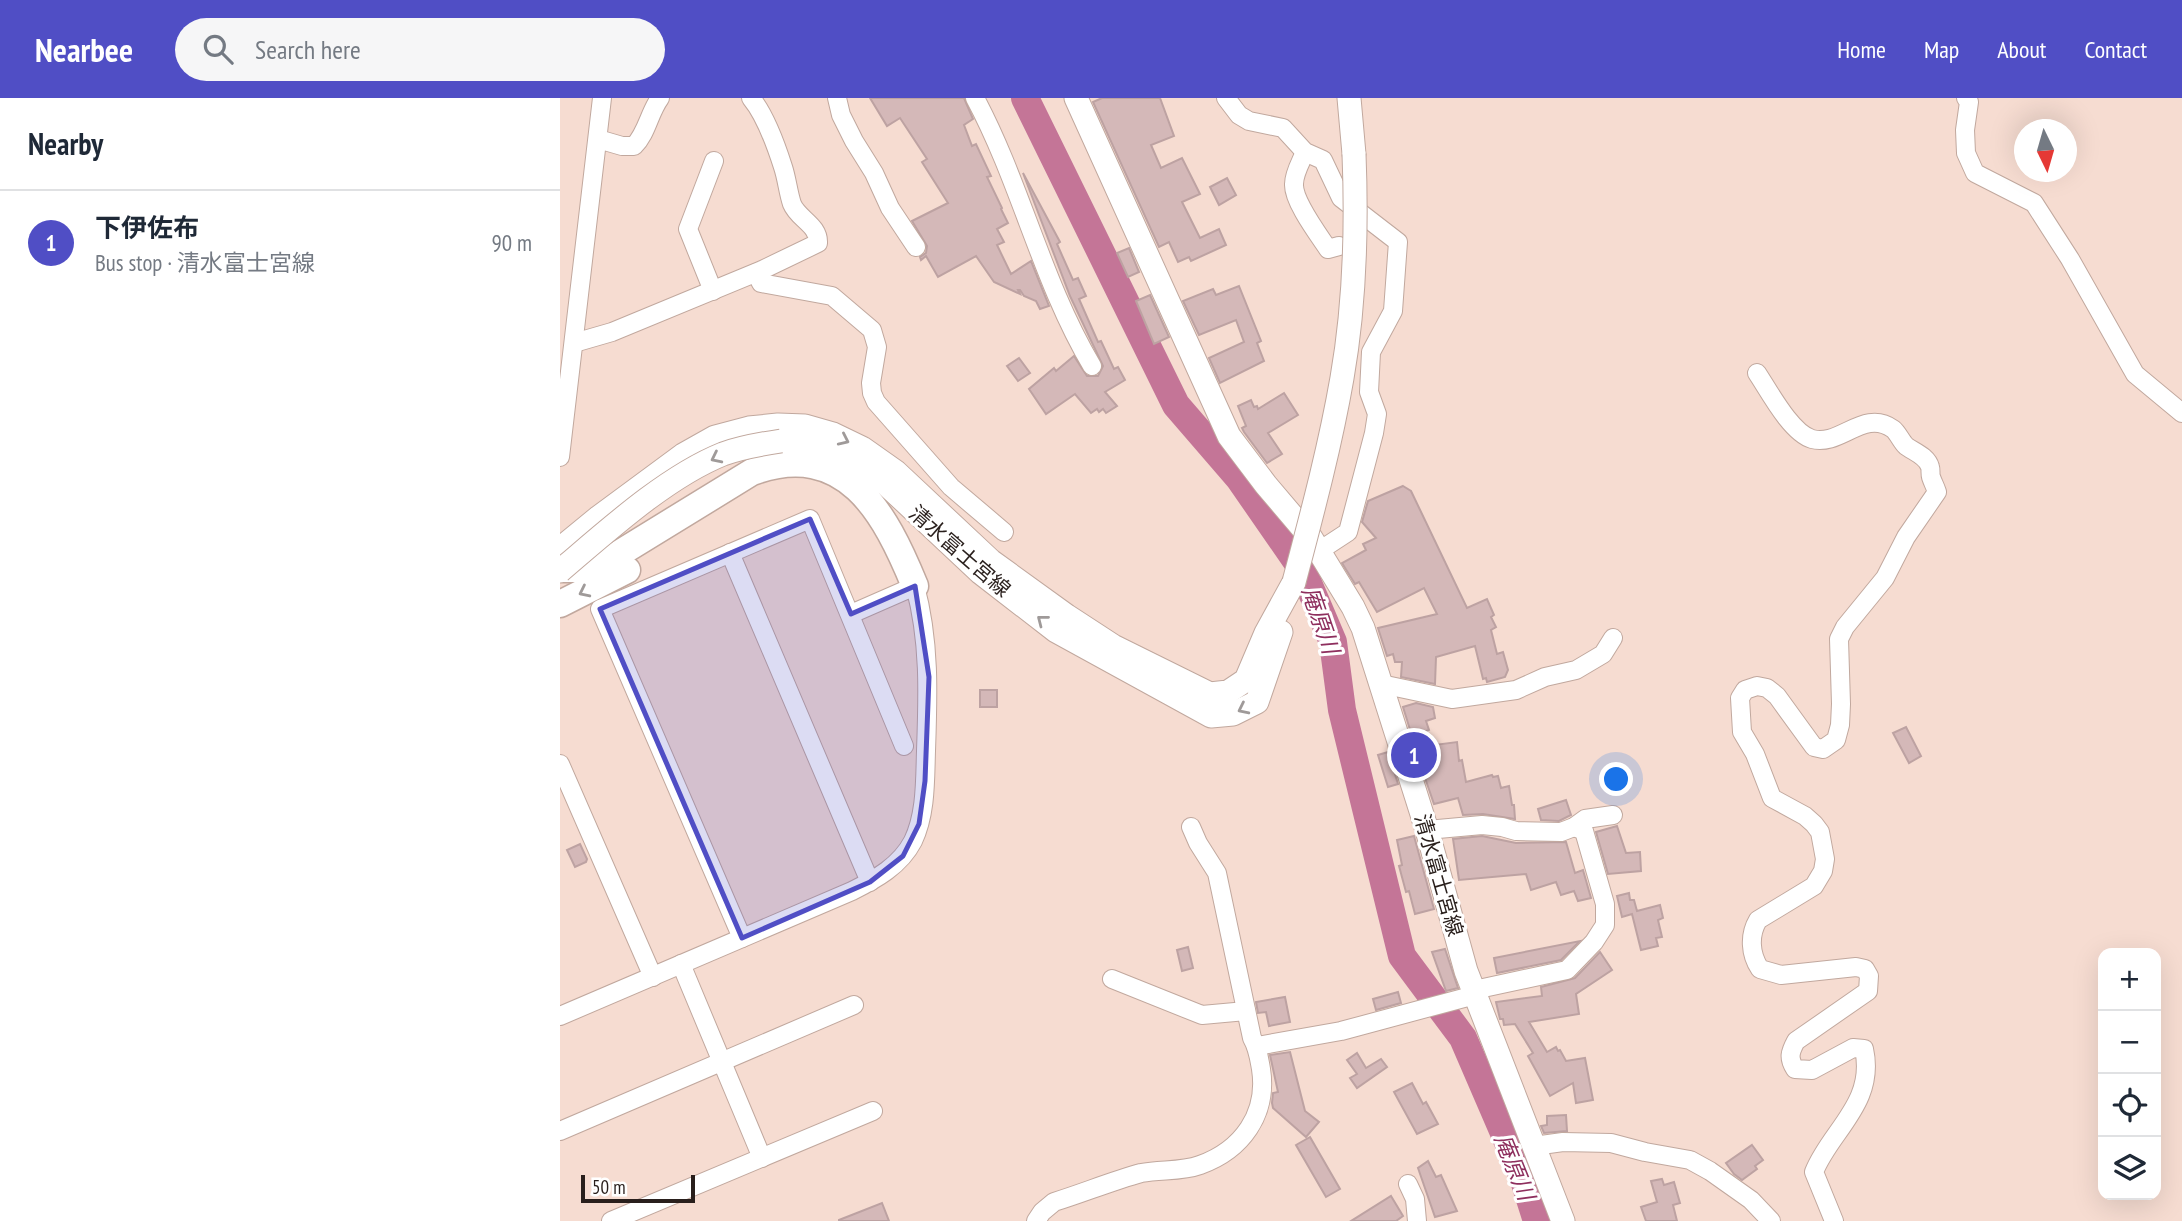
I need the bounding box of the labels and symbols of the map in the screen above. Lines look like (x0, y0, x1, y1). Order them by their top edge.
north arrow (2014, 119, 2077, 182)
one-way arrow (837, 431, 849, 445)
one-way arrow (711, 450, 723, 464)
street label: 清水富士宮線 (904, 499, 1016, 603)
one-way arrow (579, 583, 591, 597)
water label: 庵原川 (1296, 583, 1347, 660)
one-way arrow (1037, 616, 1050, 629)
one-way arrow (1238, 700, 1250, 714)
pin: 1 (1391, 729, 1437, 781)
your location (1599, 762, 1633, 796)
street label: 清水富士宮線 (1409, 811, 1469, 939)
water label: 庵原川 (1489, 1130, 1542, 1207)
scale bar (581, 1172, 695, 1204)

